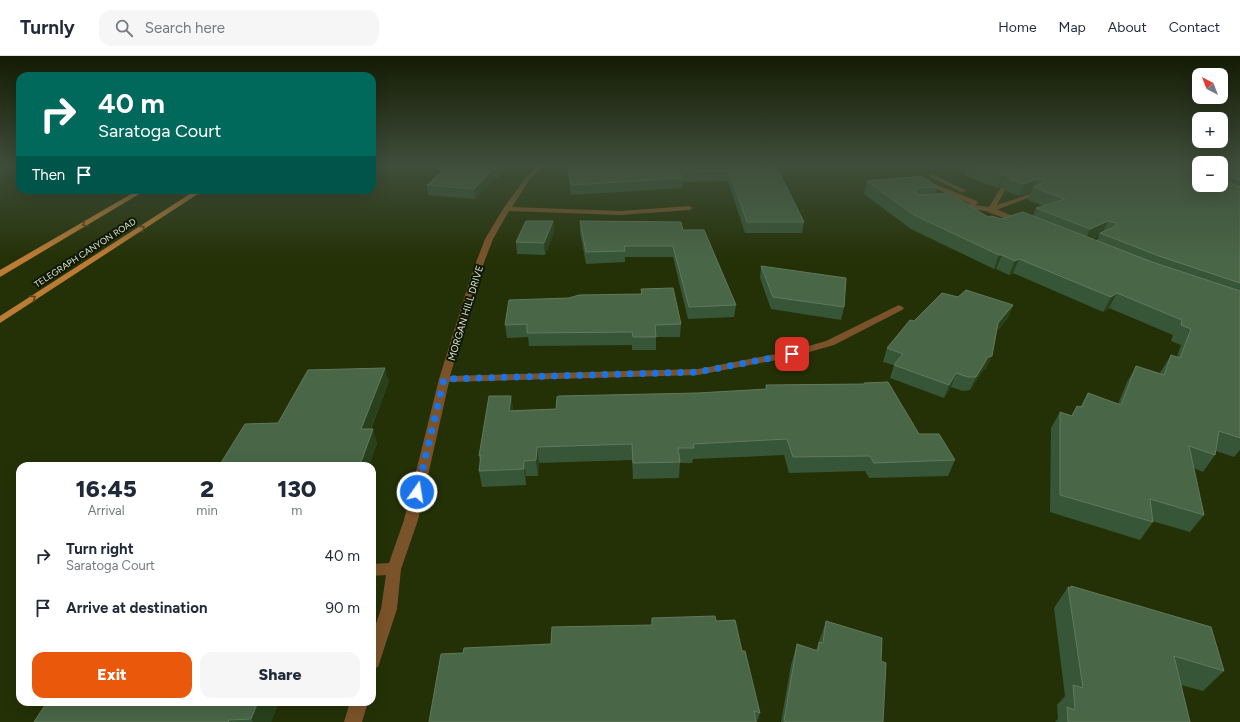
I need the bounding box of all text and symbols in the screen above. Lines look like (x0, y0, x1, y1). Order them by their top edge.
search box (99, 10, 379, 46)
text: Turnly (20, 16, 75, 39)
icon: search (113, 17, 135, 39)
text: Search here (145, 19, 225, 37)
text: Home (998, 19, 1037, 36)
text: Map (1059, 19, 1086, 36)
text: About (1108, 19, 1147, 36)
text: Contact (1169, 19, 1220, 36)
north arrow (1192, 68, 1228, 104)
map controls (1192, 68, 1228, 192)
text: 40 m (98, 86, 165, 120)
icon: right (32, 88, 84, 140)
button: + (1192, 112, 1228, 148)
text: Saratoga Court (98, 120, 221, 142)
button: − (1192, 156, 1228, 192)
icon: arrive (73, 164, 95, 186)
text: Then (32, 166, 65, 184)
street label: TELEGRAPH CANYON ROAD (32, 216, 138, 290)
one-way arrow (82, 219, 89, 227)
one-way arrow (138, 225, 145, 233)
street label: MORGAN HILL DRIVE (445, 264, 486, 362)
one-way arrow (29, 296, 36, 303)
pin (775, 337, 809, 371)
icon: arrive (781, 343, 803, 365)
position arrow (396, 471, 438, 513)
text: 16:45 (75, 474, 137, 503)
text: 2 (200, 474, 214, 503)
text: 130 (277, 474, 317, 503)
text: Arrival (88, 503, 125, 518)
text: min (196, 503, 218, 518)
text: m (291, 503, 302, 518)
text: Turn right (66, 540, 134, 558)
icon: right (32, 545, 54, 567)
text: 40 m (325, 547, 360, 565)
text: Saratoga Court (66, 558, 155, 573)
icon: arrive (32, 597, 54, 619)
text: Arrive at destination (66, 599, 207, 617)
text: 90 m (325, 599, 360, 617)
button: Exit (32, 652, 192, 698)
button: Share (200, 652, 360, 698)

